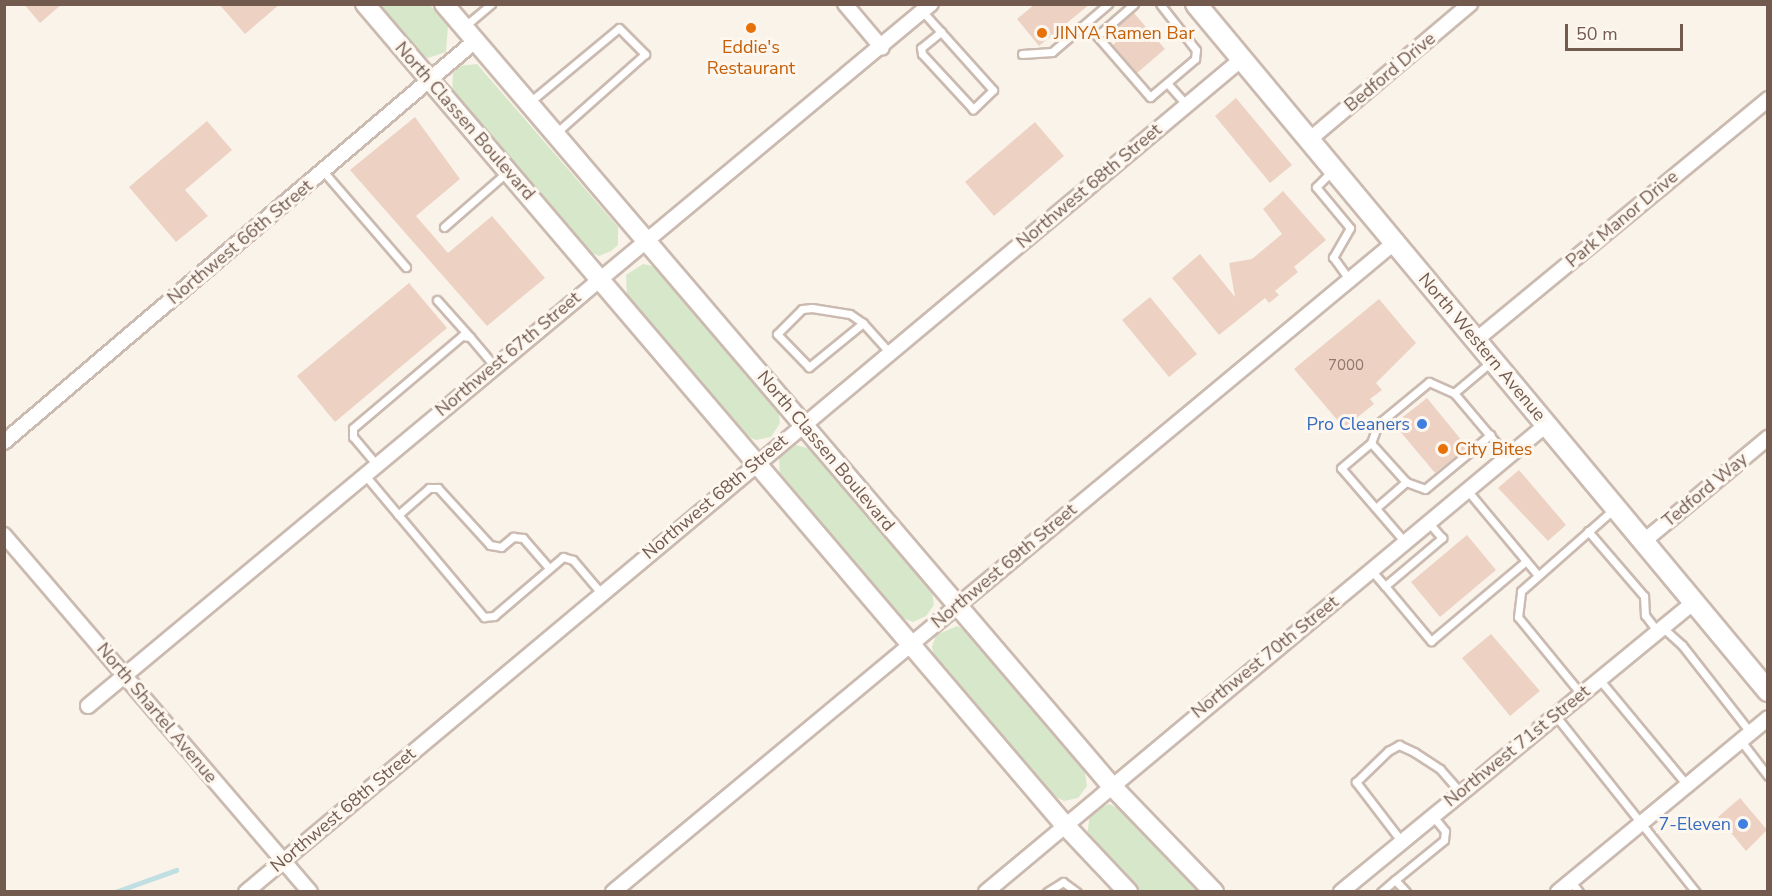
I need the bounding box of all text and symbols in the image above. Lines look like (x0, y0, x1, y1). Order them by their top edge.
scale bar (1568, 12, 1686, 50)
marker: Eddie's Restaurant (744, 21, 758, 35)
place label: JINYA Ramen Bar (1054, 22, 1195, 44)
text: 50 m (1576, 22, 1618, 46)
marker: JINYA Ramen Bar (1035, 26, 1049, 40)
street label: Bedford Drive (1340, 28, 1440, 116)
street label: North Classen Boulevard (390, 37, 540, 205)
place label: Eddie's Restaurant (707, 37, 795, 80)
street label: Northwest 68th Street (1012, 119, 1166, 253)
street label: Park Manor Drive (1562, 166, 1682, 272)
street label: Northwest 66th Street (163, 175, 317, 309)
street label: North Western Avenue (1414, 269, 1550, 425)
street label: Northwest 67th Street (431, 287, 585, 421)
house number: 7000 (1328, 357, 1364, 375)
street label: North Classen Boulevard (753, 366, 899, 536)
place label: Pro Cleaners (1307, 413, 1410, 435)
marker: Pro Cleaners (1415, 417, 1429, 431)
street label: Northwest 68th Street (638, 430, 792, 564)
place label: City Bites (1455, 438, 1532, 460)
marker: City Bites (1436, 442, 1450, 456)
street label: Tedford Way (1658, 448, 1752, 532)
street label: Northwest 69th Street (927, 499, 1081, 633)
street label: Northwest 70th Street (1187, 591, 1343, 723)
street label: North Shartel Avenue (92, 639, 222, 787)
street label: Northwest 71st Street (1440, 681, 1594, 811)
street label: Northwest 68th Street (266, 743, 420, 877)
place label: 7-Eleven (1658, 813, 1731, 835)
marker: 7-Eleven (1736, 817, 1750, 831)

